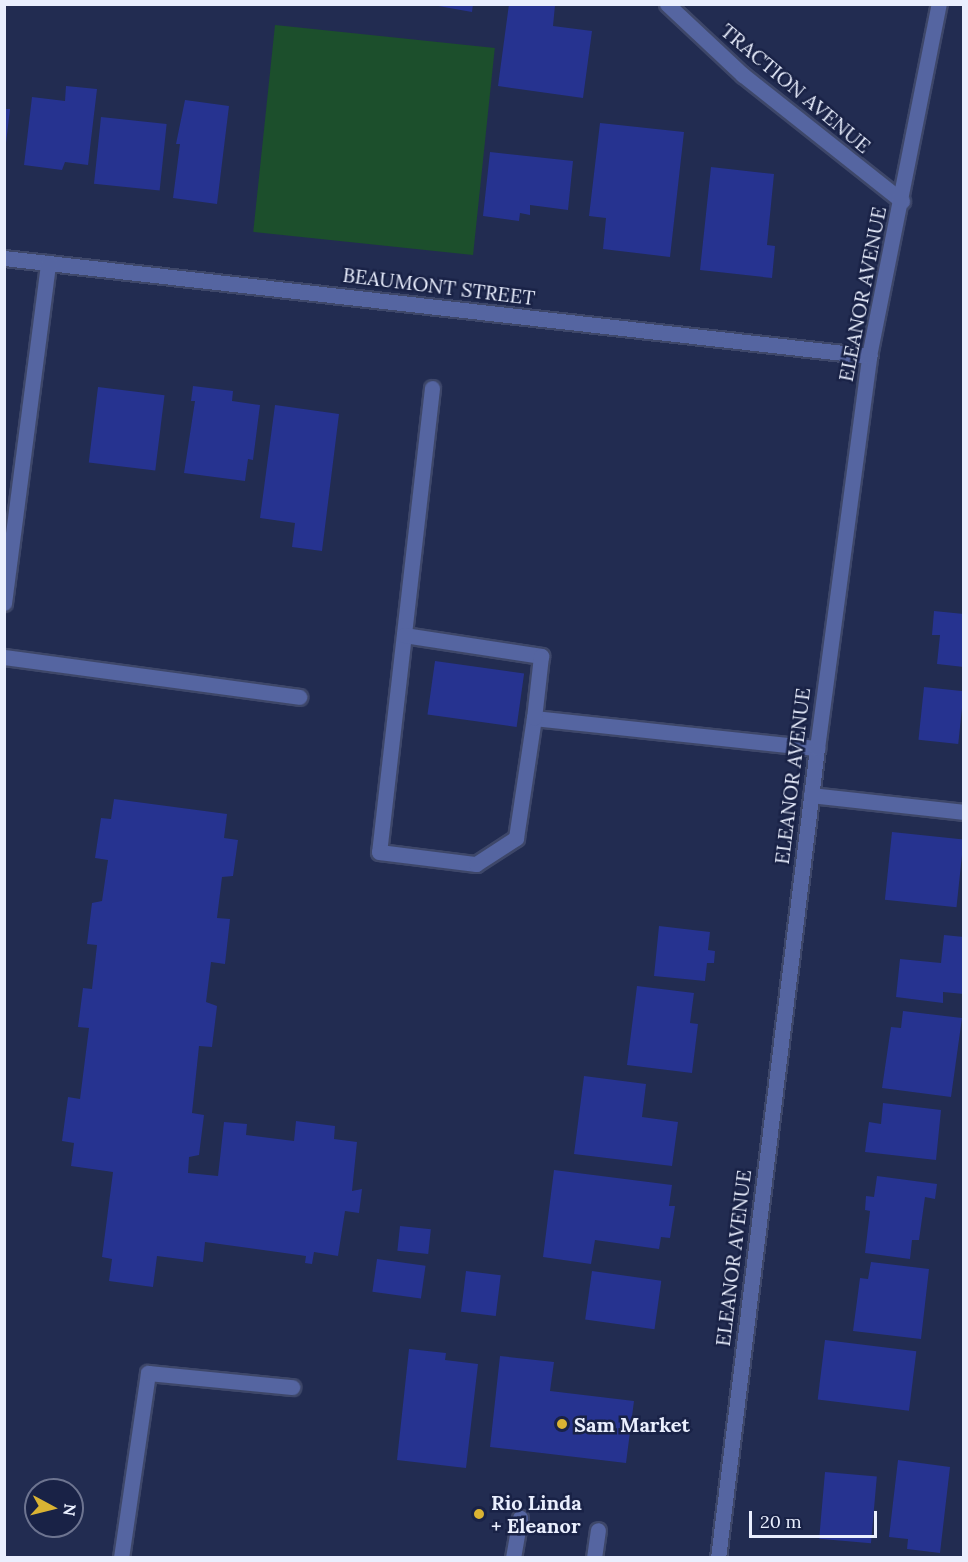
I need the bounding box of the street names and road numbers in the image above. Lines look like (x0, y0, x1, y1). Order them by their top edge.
street label: TRACTION AVENUE (716, 18, 876, 158)
street label: ELEANOR AVENUE (833, 205, 891, 383)
street label: BEAUMONT STREET (341, 262, 537, 310)
street label: ELEANOR AVENUE (769, 686, 815, 866)
street label: ELEANOR AVENUE (710, 1168, 756, 1348)

